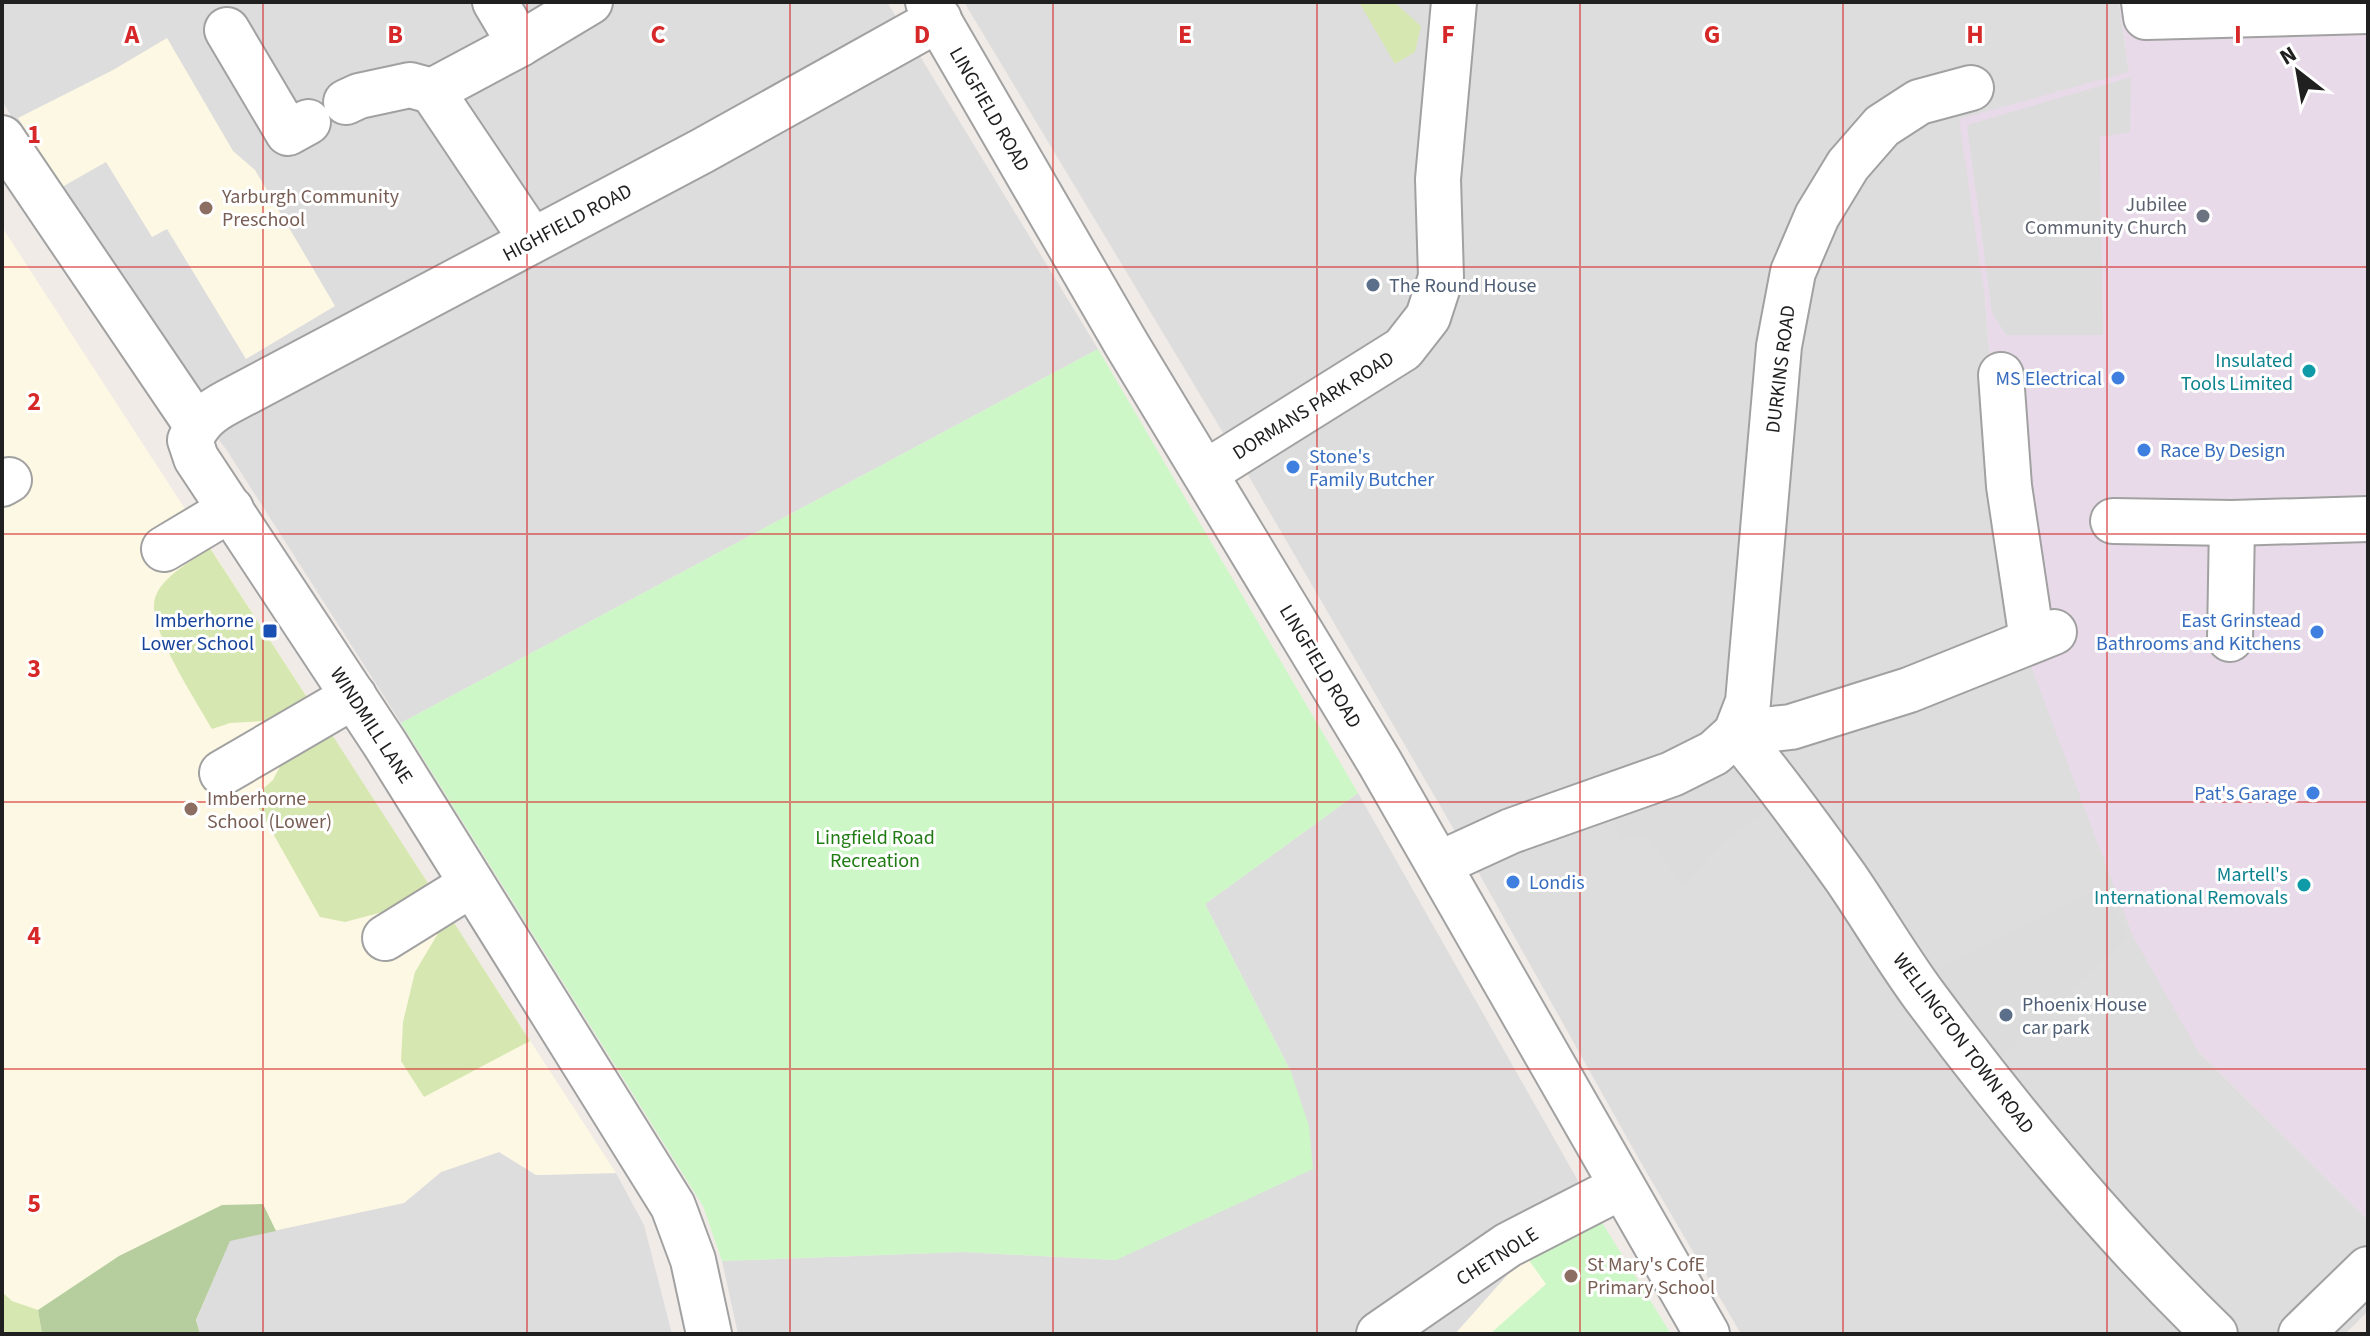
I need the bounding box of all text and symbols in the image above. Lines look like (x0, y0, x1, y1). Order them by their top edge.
text: A (124, 16, 141, 53)
text: B (387, 16, 403, 53)
text: C (650, 16, 666, 53)
text: D (914, 16, 930, 53)
text: E (1178, 16, 1192, 53)
text: F (1441, 16, 1455, 53)
text: G (1704, 16, 1720, 53)
text: H (1966, 16, 1984, 53)
text: I (2234, 16, 2242, 53)
north arrow (2258, 32, 2338, 112)
text: N (2274, 38, 2303, 73)
street label: LINGFIELD ROAD (942, 42, 1036, 177)
text: 1 (27, 116, 41, 153)
street label: HIGHFIELD ROAD (498, 177, 637, 269)
place label: Yarburgh Community Preschool (221, 183, 400, 234)
place label: Jubilee Community Church (2025, 191, 2187, 242)
marker: Yarburgh Community Preschool (197, 199, 215, 217)
marker: Jubilee Community Church (2194, 207, 2212, 225)
place label: The Round House (1389, 272, 1537, 300)
marker: The Round House (1364, 276, 1382, 294)
street label: DURKINS ROAD (1759, 304, 1803, 435)
street label: DORMANS PARK ROAD (1227, 345, 1400, 467)
place label: Insulated Tools Limited (2181, 347, 2293, 398)
marker: Insulated Tools Limited (2300, 362, 2318, 380)
place label: MS Electrical (1996, 365, 2102, 393)
marker: MS Electrical (2109, 369, 2127, 387)
text: 2 (27, 383, 41, 420)
place label: Race By Design (2160, 437, 2285, 465)
marker: Race By Design (2135, 441, 2153, 459)
place label: Stone's Family Butcher (1309, 443, 1434, 494)
marker: Stone's Family Butcher (1284, 458, 1302, 476)
street label: LINGFIELD ROAD (1272, 599, 1368, 734)
place label: Imberhorne Lower School (141, 607, 254, 658)
place label: East Grinstead Bathrooms and Kitchens (2096, 607, 2301, 658)
marker: Imberhorne Lower School (261, 622, 279, 640)
marker: East Grinstead Bathrooms and Kitchens (2308, 623, 2326, 641)
text: 3 (27, 650, 41, 687)
street label: WINDMILL LANE (323, 662, 419, 789)
place label: Pat's Garage (2194, 780, 2297, 808)
marker: Pat's Garage (2304, 784, 2322, 802)
place label: Imberhorne School (Lower) (207, 785, 332, 836)
marker: Imberhorne School (Lower) (182, 800, 200, 818)
park label: Lingfield Road Recreation (815, 824, 935, 875)
place label: Martell's International Removals (2094, 861, 2288, 912)
place label: Londis (1529, 869, 1585, 897)
marker: Londis (1504, 873, 1522, 891)
marker: Martell's International Removals (2295, 876, 2313, 894)
text: 4 (27, 917, 41, 954)
street label: WELLINGTON TOWN ROAD (1886, 947, 2041, 1140)
place label: Phoenix House car park (2022, 991, 2147, 1042)
marker: Phoenix House car park (1997, 1006, 2015, 1024)
text: 5 (27, 1185, 41, 1222)
street label: CHETNOLE (1451, 1221, 1544, 1293)
place label: St Mary's CofE Primary School (1587, 1251, 1715, 1302)
marker: St Mary's CofE Primary School (1562, 1267, 1580, 1285)

